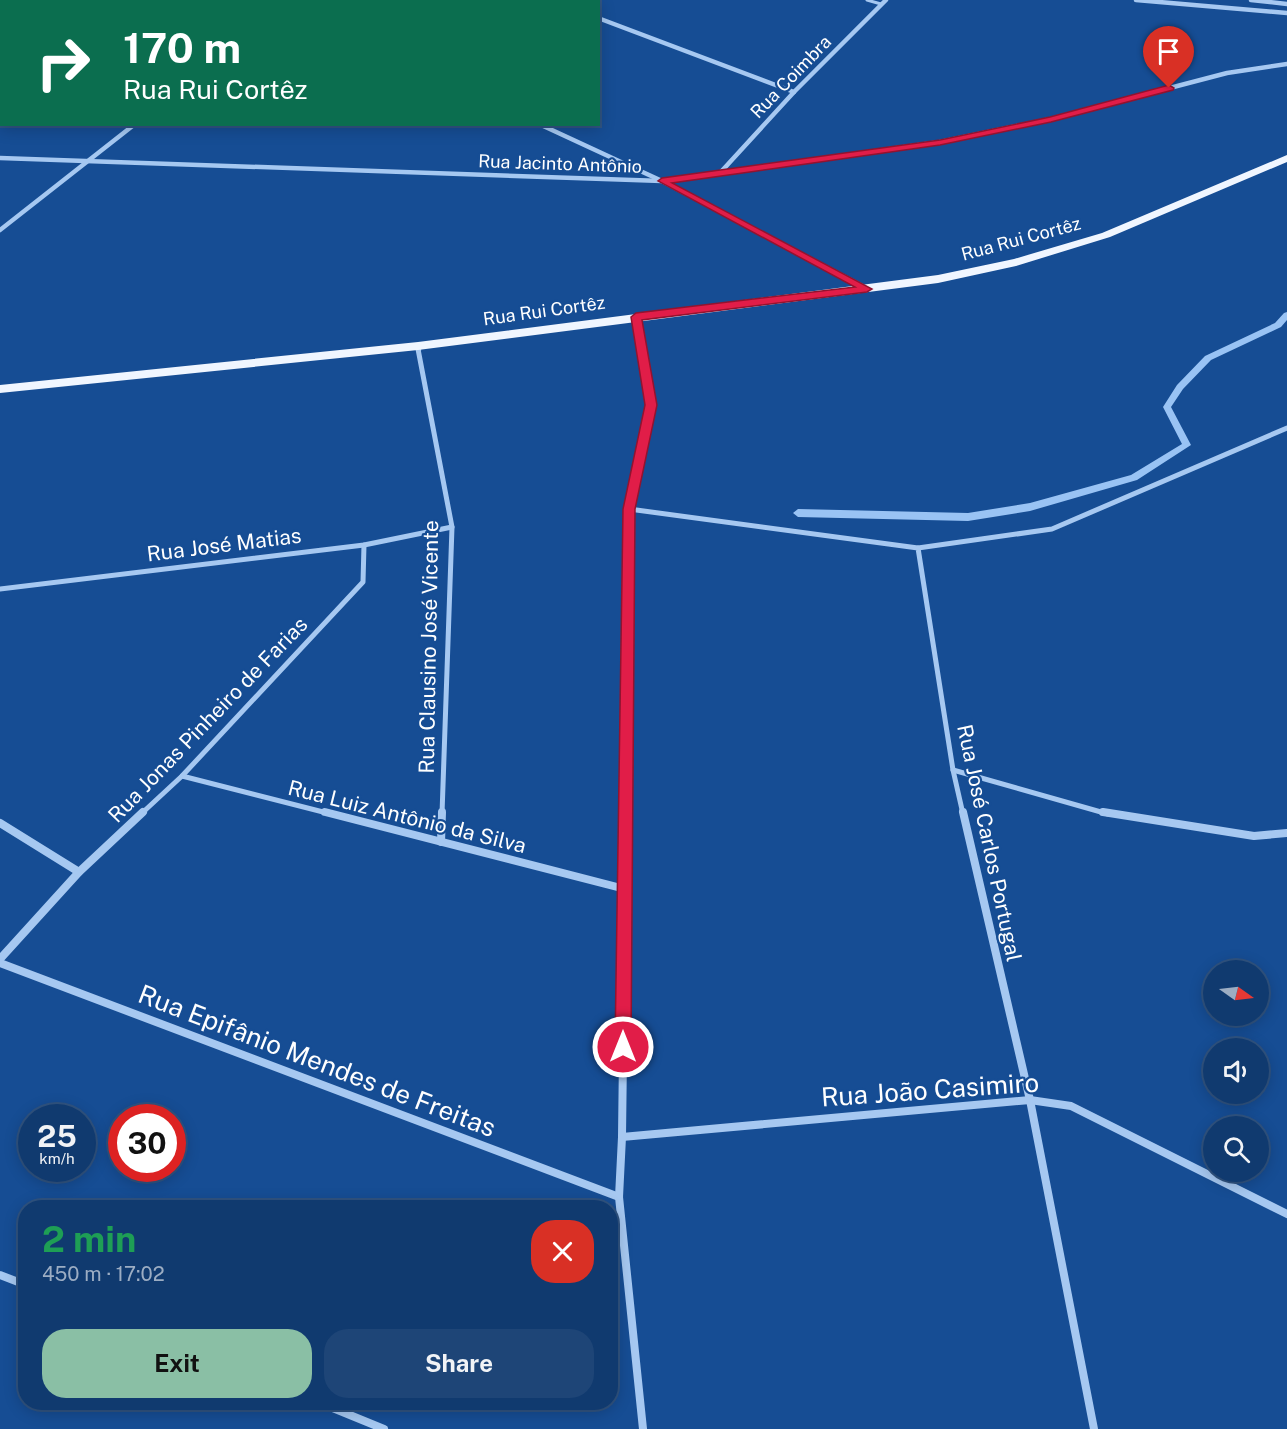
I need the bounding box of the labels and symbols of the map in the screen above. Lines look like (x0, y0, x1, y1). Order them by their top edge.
pin (1143, 26, 1194, 88)
street label: Rua Coimbra (746, 31, 835, 122)
street label: Rua Jacinto Antônio (478, 150, 642, 177)
street label: Rua Rui Cortêz (959, 212, 1083, 265)
street label: Rua Rui Cortêz (482, 292, 606, 329)
street label: Rua Clausino José Vicente (414, 520, 443, 774)
street label: Rua José Matias (145, 523, 303, 566)
street label: Rua Jonas Pinheiro de Farias (103, 612, 312, 828)
street label: Rua José Carlos Portugal (952, 722, 1027, 964)
street label: Rua Luiz Antônio da Silva (285, 775, 529, 858)
north arrow (1203, 960, 1269, 1026)
street label: Rua Epifânio Mendes de Freitas (134, 978, 500, 1143)
position arrow (591, 1015, 655, 1079)
street label: Rua João Casimiro (820, 1066, 1040, 1113)
speed limit sign: 30 (108, 1104, 186, 1182)

